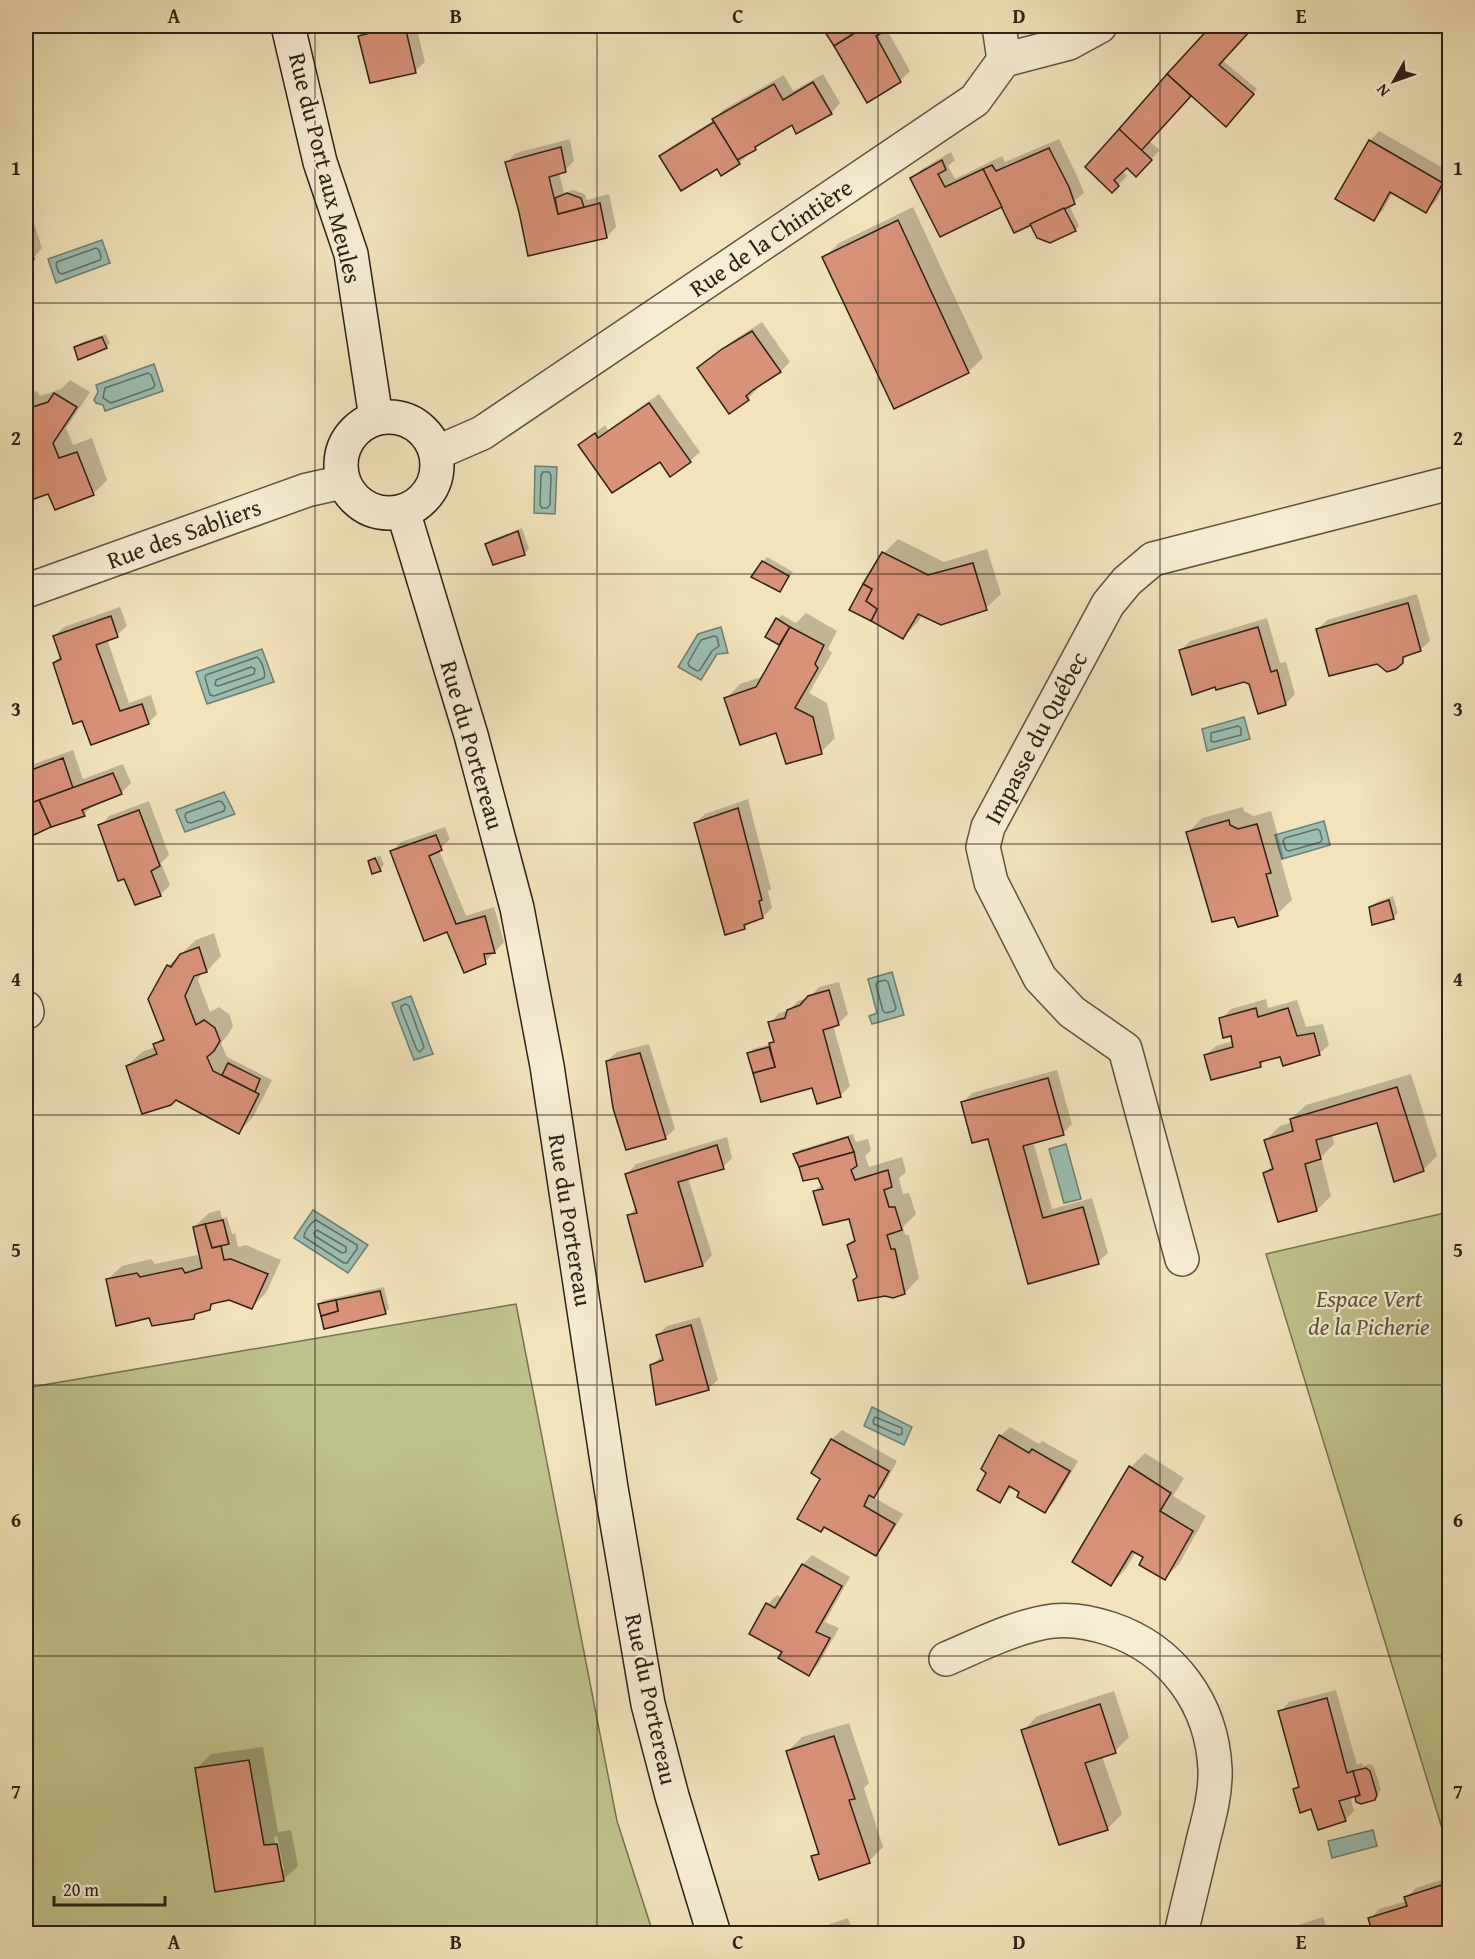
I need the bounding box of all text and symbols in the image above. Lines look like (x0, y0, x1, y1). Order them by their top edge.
text: A (168, 1, 181, 30)
text: B (450, 1, 462, 30)
text: C (732, 1, 744, 30)
text: D (1012, 1, 1026, 30)
text: E (1296, 1, 1307, 30)
street label: Rue du Port aux Meules (280, 49, 371, 287)
north arrow (1364, 51, 1424, 111)
text: N (1370, 79, 1395, 102)
text: 1 (11, 153, 21, 182)
text: 1 (1453, 153, 1463, 182)
street label: Rue de la Chintière (682, 170, 859, 305)
text: 2 (11, 423, 21, 452)
text: 2 (1453, 423, 1463, 452)
street label: Rue des Sabliers (102, 489, 266, 578)
street label: Impasse du Québec (975, 645, 1096, 830)
street label: Rue du Portereau (432, 656, 513, 833)
text: 3 (11, 694, 21, 723)
text: 3 (1453, 694, 1463, 723)
text: 4 (11, 964, 21, 993)
text: 4 (1453, 964, 1463, 993)
street label: Rue du Portereau (540, 1131, 601, 1309)
text: 5 (11, 1235, 21, 1264)
text: 5 (1453, 1235, 1463, 1264)
park label: Espace Vert de la Picherie (1308, 1281, 1430, 1344)
text: 6 (11, 1505, 21, 1534)
text: 6 (1453, 1505, 1463, 1534)
street label: Rue du Portereau (616, 1610, 687, 1788)
text: 7 (11, 1776, 21, 1805)
text: 7 (1453, 1776, 1463, 1805)
scale bar (54, 1869, 165, 1907)
text: 20 m (63, 1876, 99, 1903)
text: A (168, 1927, 181, 1956)
text: B (450, 1927, 462, 1956)
text: C (732, 1927, 744, 1956)
text: D (1012, 1927, 1026, 1956)
text: E (1296, 1927, 1307, 1956)

